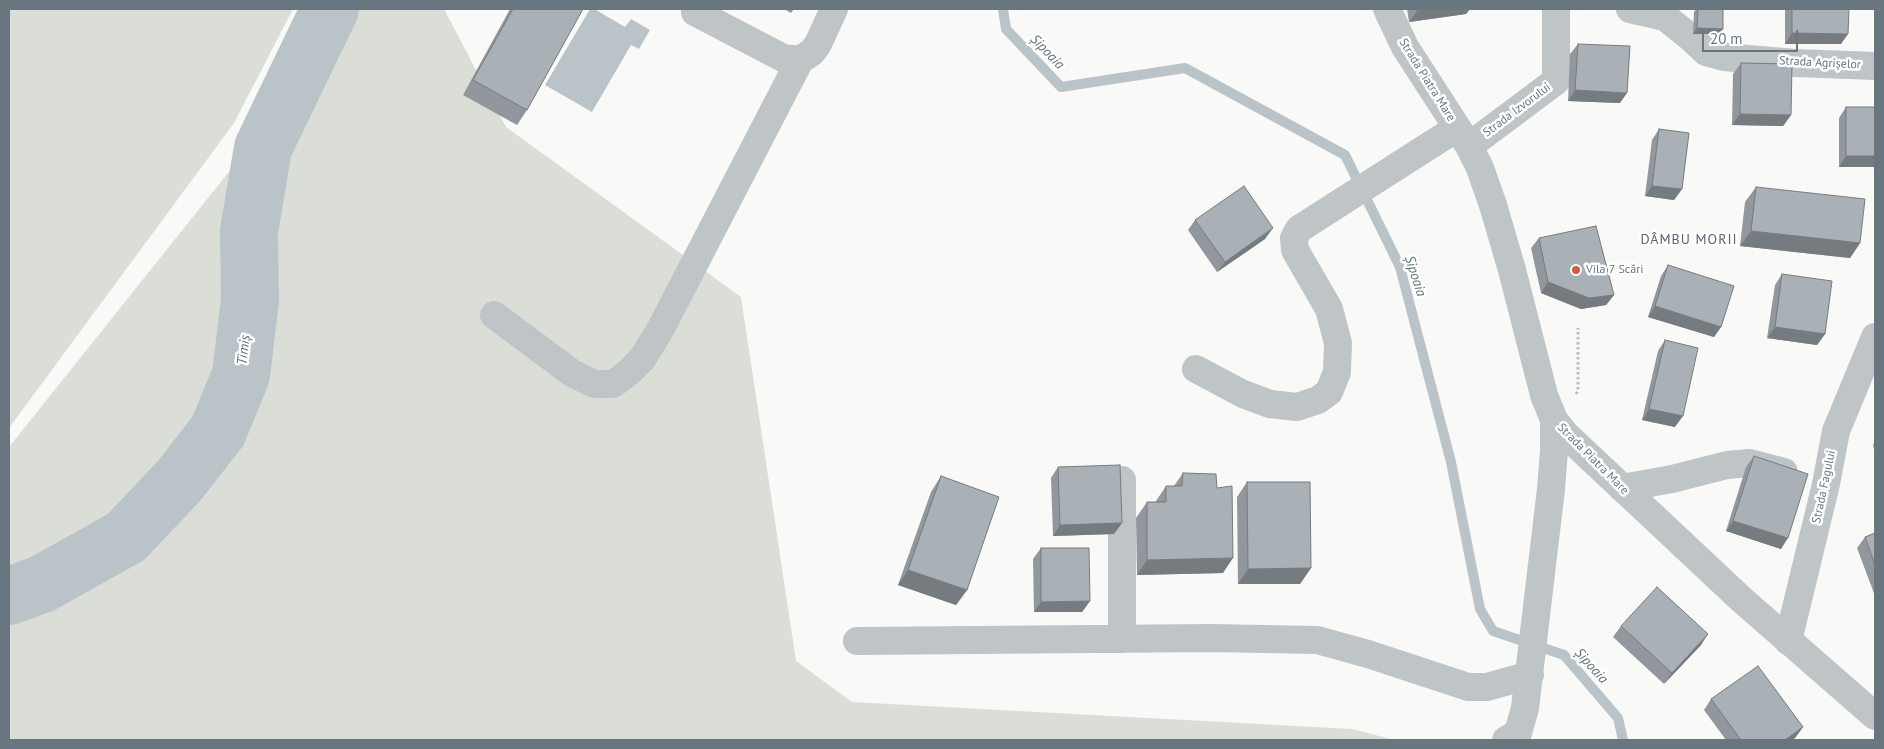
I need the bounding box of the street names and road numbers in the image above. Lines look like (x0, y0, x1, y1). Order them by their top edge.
street label: Strada Piatra Mare (1396, 36, 1458, 124)
street label: Strada Agrișelor (1779, 54, 1861, 72)
street label: Strada Izvorului (1480, 80, 1554, 140)
street label: Strada Piatra Mare (1554, 420, 1632, 498)
street label: Strada Fagului (1809, 449, 1839, 525)

